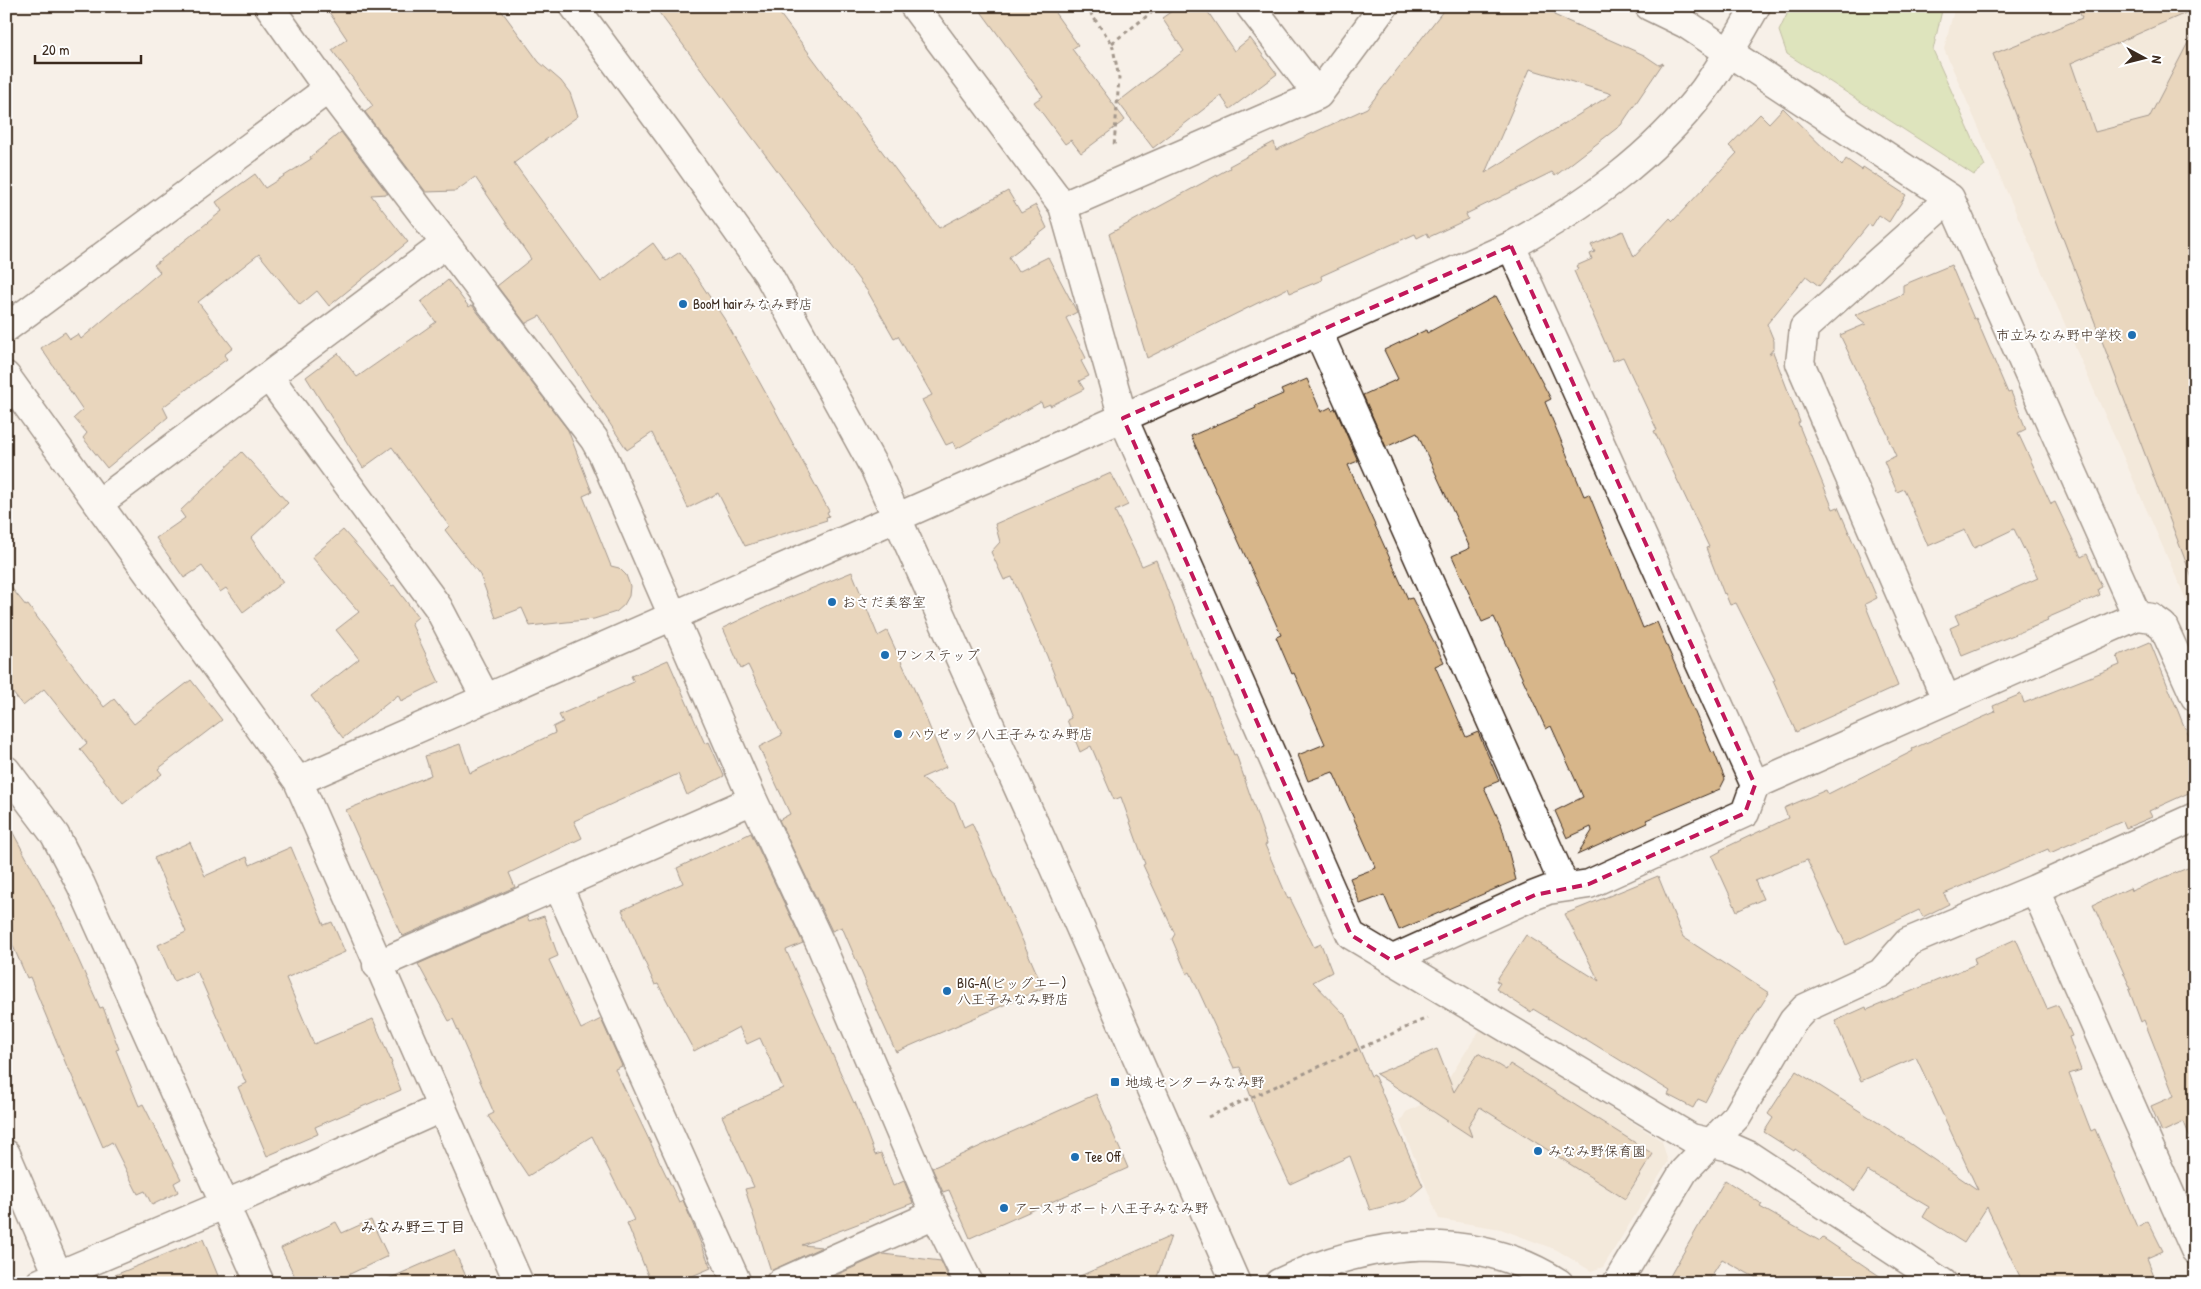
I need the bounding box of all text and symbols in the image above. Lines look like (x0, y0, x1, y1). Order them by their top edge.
scale bar (35, 32, 141, 64)
north arrow (2118, 32, 2168, 82)
text: 20 m (42, 39, 69, 60)
text: N (2147, 55, 2167, 65)
place label: BooM hairみなみ野店 (693, 294, 813, 313)
marker: BooM hairみなみ野店 (677, 298, 689, 310)
place label: 市立みなみ野中学校 (1996, 325, 2122, 344)
marker: 市立みなみ野中学校 (2126, 329, 2138, 341)
place label: おさだ美容室 (842, 592, 926, 611)
marker: おさだ美容室 (826, 596, 838, 608)
place label: ワンステップ (895, 645, 980, 664)
marker: ワンステップ (879, 649, 891, 661)
place label: ハウゼック 八王子みなみ野店 (908, 724, 1093, 743)
marker: ハウゼック 八王子みなみ野店 (892, 728, 904, 740)
place label: BIG-A(ビッグエー) 八王子みなみ野店 (957, 973, 1069, 1008)
marker: BIG-A(ビッグエー) 八王子みなみ野店 (941, 985, 953, 997)
place label: 地域センターみなみ野 (1125, 1072, 1264, 1091)
marker: 地域センターみなみ野 (1109, 1076, 1121, 1088)
place label: みなみ野保育園 (1548, 1141, 1646, 1160)
marker: みなみ野保育園 (1532, 1145, 1544, 1157)
place label: Tee Off (1085, 1147, 1122, 1166)
marker: Tee Off (1069, 1151, 1081, 1163)
place label: アースサポート八王子みなみ野 (1014, 1198, 1209, 1217)
marker: アースサポート八王子みなみ野 (998, 1202, 1010, 1214)
district label: みなみ野三丁目 (360, 1216, 466, 1237)

